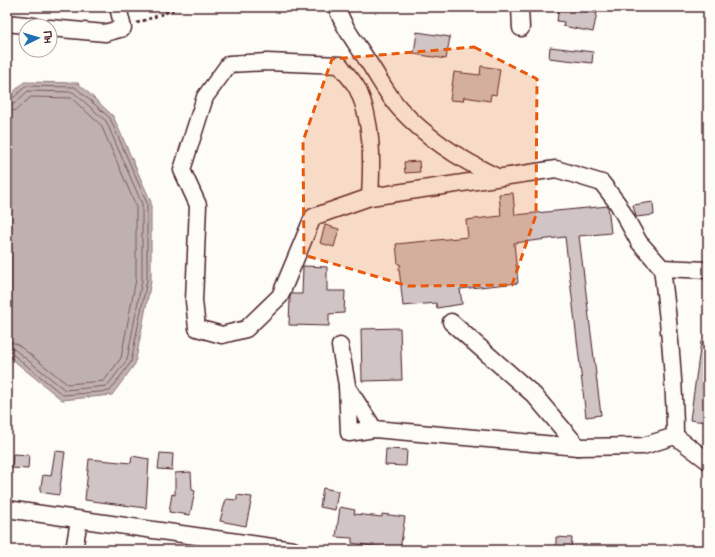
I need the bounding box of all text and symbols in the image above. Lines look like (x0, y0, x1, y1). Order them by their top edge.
north arrow (18, 18, 58, 58)
text: Пн (40, 31, 55, 44)

